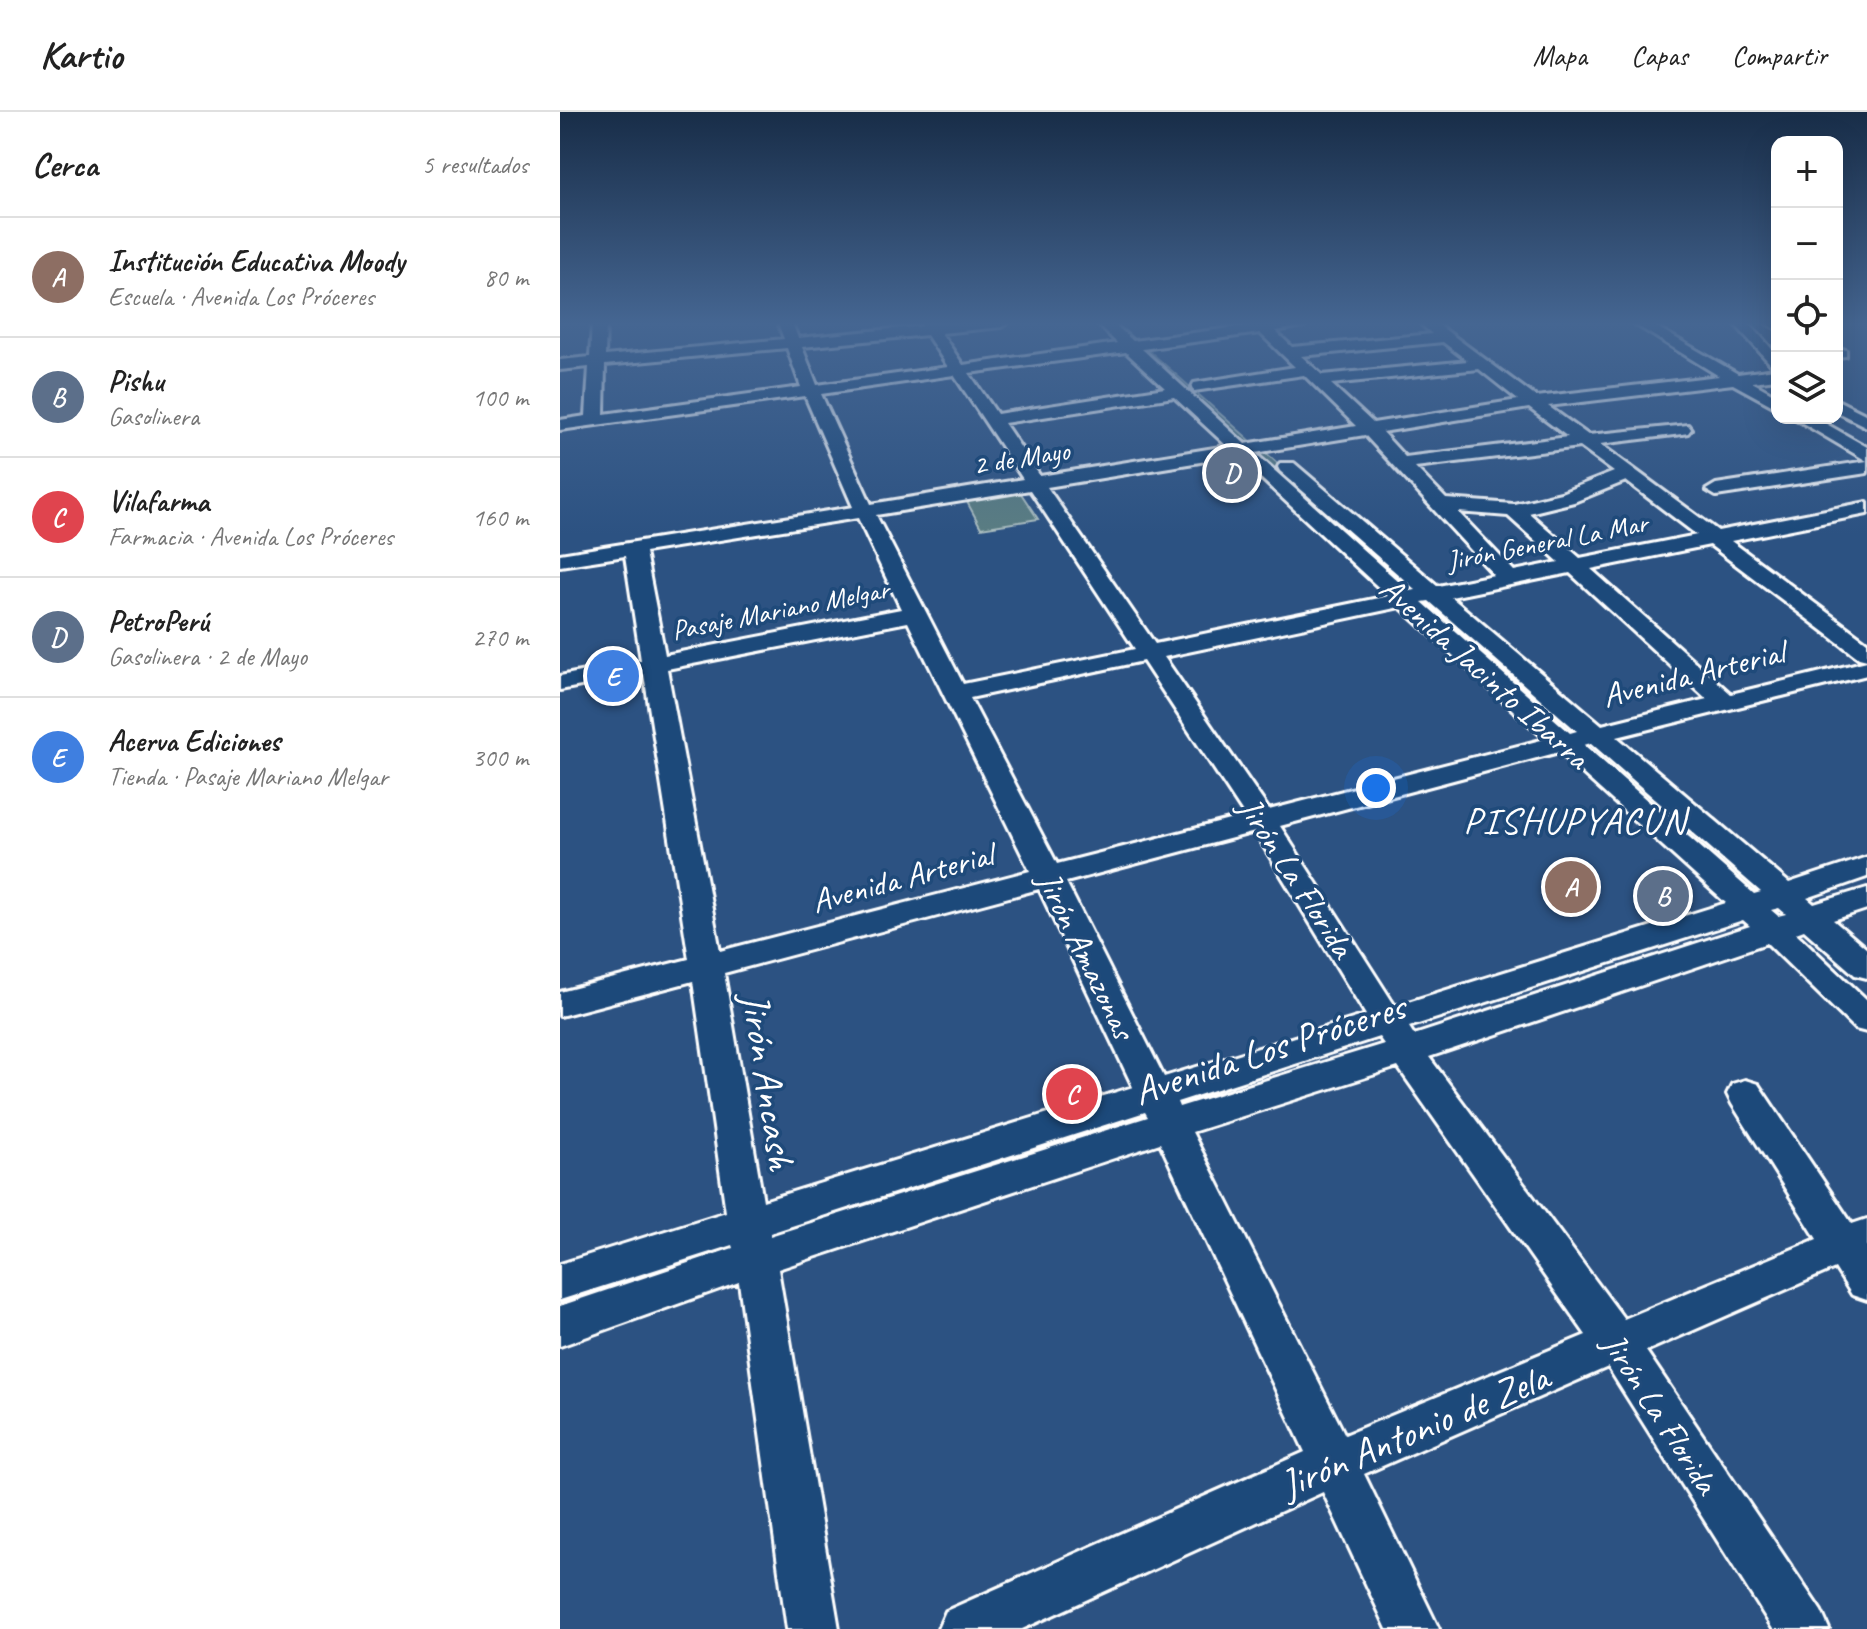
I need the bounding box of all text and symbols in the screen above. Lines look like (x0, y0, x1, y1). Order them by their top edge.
text: Kartio (40, 32, 122, 79)
text: Mapa (1533, 38, 1587, 73)
text: Capas (1631, 38, 1688, 73)
text: Compartir (1732, 38, 1827, 73)
map controls (1771, 136, 1843, 424)
button: + (1771, 136, 1843, 208)
text: Cerca (32, 143, 98, 186)
text: 5 resultados (422, 148, 528, 181)
button: − (1771, 208, 1843, 280)
text: Institución Educativa Moody (108, 242, 405, 280)
text: A (51, 261, 65, 294)
text: 80 m (484, 261, 528, 294)
text: Escuela · Avenida Los Próceres (108, 280, 374, 313)
button: locate (1771, 280, 1843, 352)
button: layers (1771, 352, 1843, 424)
text: Pishu (108, 362, 164, 400)
text: B (51, 381, 65, 414)
text: 100 m (472, 381, 528, 414)
text: Gasolinera (108, 400, 199, 433)
street label: 2 de Mayo (970, 432, 1074, 482)
pin: D (1206, 443, 1258, 503)
text: Vilafarma (108, 482, 209, 520)
text: C (52, 501, 64, 534)
text: 160 m (472, 501, 528, 534)
street label: Jirón General La Mar (1442, 504, 1653, 578)
text: Farmacia · Avenida Los Próceres (108, 520, 393, 553)
street label: Avenida Jacinto Ibarra (1371, 567, 1600, 780)
street label: Pasaje Mariano Melgar (669, 571, 894, 648)
text: PetroPerú (108, 602, 209, 640)
text: D (50, 621, 66, 654)
text: 270 m (472, 621, 528, 654)
street label: Avenida Arterial (1598, 629, 1795, 717)
text: Gasolinera · 2 de Mayo (108, 640, 307, 673)
pin: E (587, 646, 639, 706)
text: Acerva Ediciones (108, 722, 280, 760)
text: E (51, 741, 65, 774)
text: 300 m (472, 741, 528, 774)
text: Tienda · Pasaje Mariano Melgar (108, 760, 388, 793)
your location (1356, 768, 1396, 808)
street label: Jirón La Florida (1228, 787, 1366, 967)
district label: PISHUPYACUN (1463, 797, 1690, 844)
street label: Avenida Arterial (807, 831, 1004, 922)
pin: A (1545, 857, 1597, 917)
street label: Jirón Amazonas (1027, 863, 1147, 1048)
pin: B (1637, 866, 1689, 926)
street label: Avenida Los Próceres (1127, 980, 1415, 1116)
street label: Jirón Ancash (729, 987, 807, 1175)
pin: C (1046, 1064, 1098, 1124)
street label: Jirón La Florida (1592, 1323, 1730, 1503)
street label: Jirón Antonio de Zela (1271, 1351, 1559, 1511)

